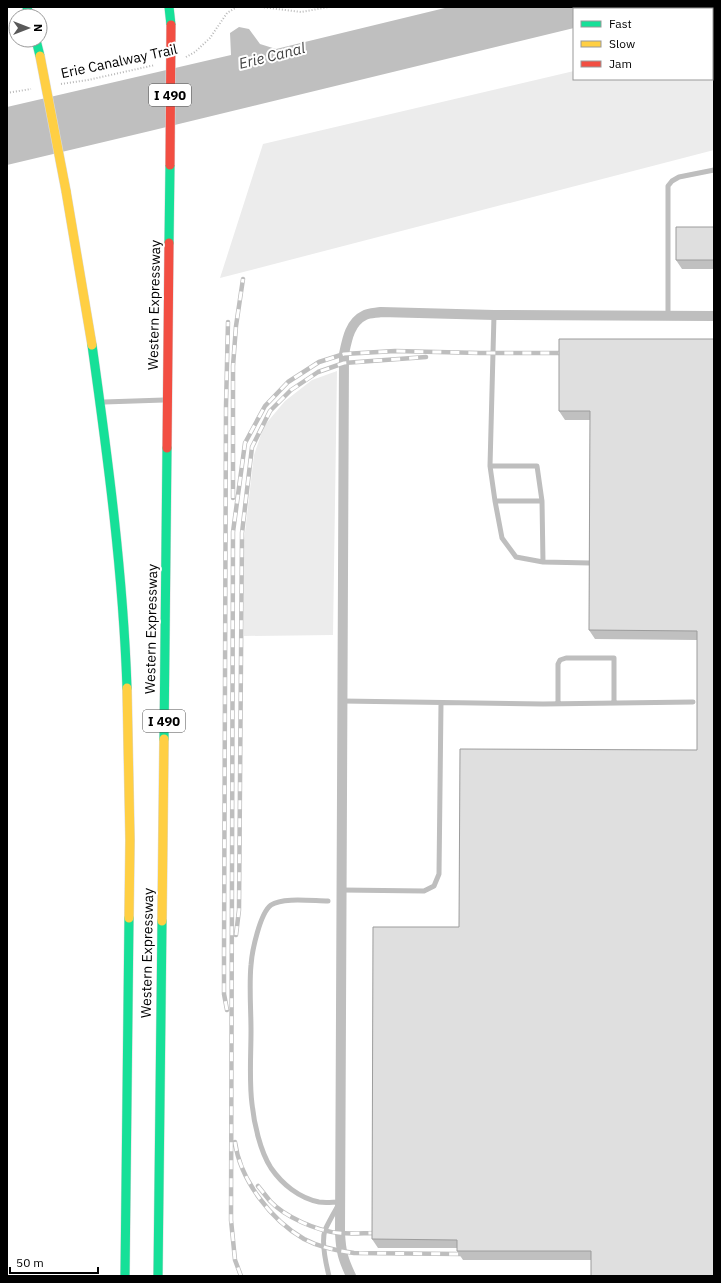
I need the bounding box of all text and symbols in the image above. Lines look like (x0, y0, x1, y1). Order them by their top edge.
north arrow (8, 8, 48, 48)
legend (573, 8, 713, 80)
text: Fast (609, 16, 632, 31)
text: N (31, 24, 45, 32)
text: Slow (609, 36, 635, 51)
water label: Erie Canal (237, 38, 307, 73)
street label: Erie Canalway Trail (59, 40, 179, 82)
text: Jam (609, 56, 632, 71)
road number: I 490 (149, 84, 191, 106)
street label: Western Expressway (144, 240, 164, 370)
street label: Western Expressway (141, 564, 161, 694)
road number: I 490 (143, 710, 185, 732)
street label: Western Expressway (137, 888, 157, 1018)
scale bar (10, 1249, 98, 1275)
text: 50 m (16, 1255, 44, 1270)

